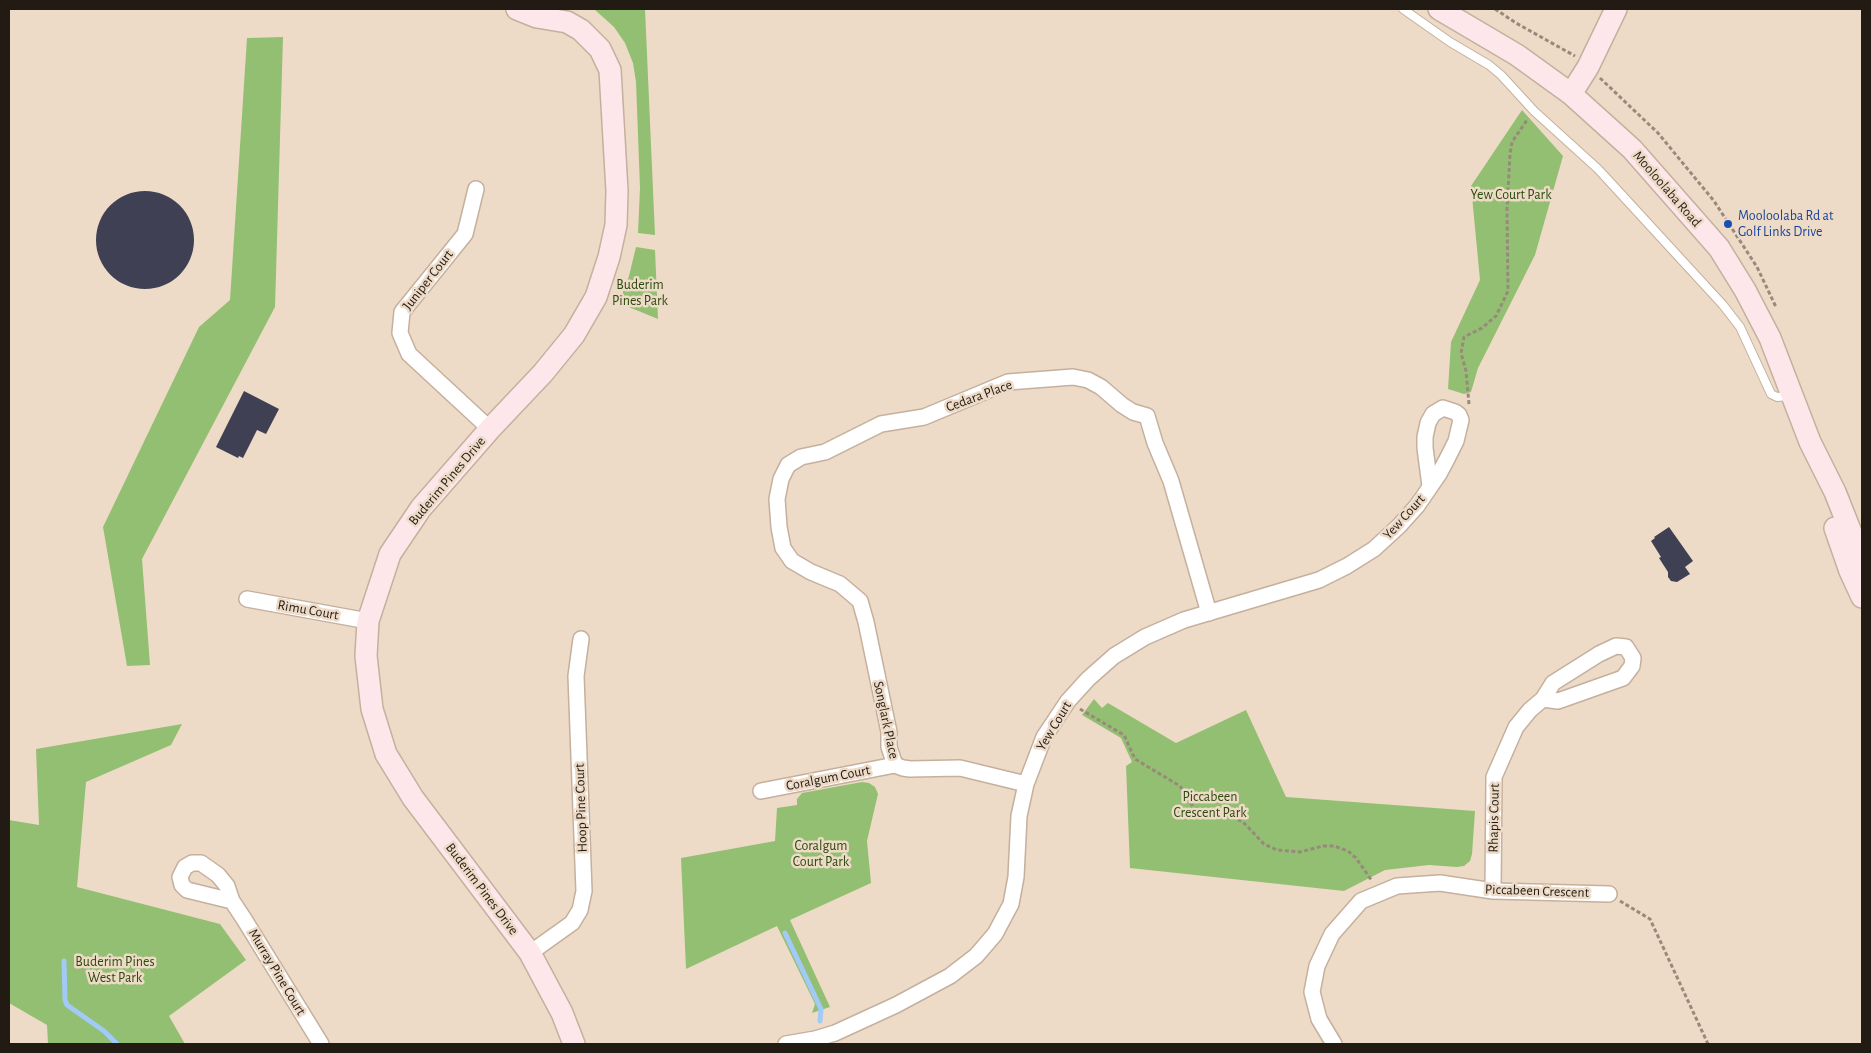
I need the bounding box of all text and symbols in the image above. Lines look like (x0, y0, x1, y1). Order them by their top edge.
street label: Mooloolaba Road (1629, 147, 1705, 231)
park label: Yew Court Park (1470, 187, 1552, 203)
place label: Mooloolaba Rd at Golf Links Drive (1738, 208, 1833, 240)
marker: Mooloolaba Rd at Golf Links Drive (1722, 218, 1734, 230)
street label: Juniper Court (399, 246, 457, 314)
park label: Buderim Pines Park (612, 277, 668, 310)
street label: Cedara Place (944, 376, 1014, 416)
street label: Buderim Pines Drive (405, 433, 489, 529)
street label: Yew Court (1380, 491, 1428, 543)
street label: Rimu Court (276, 596, 340, 624)
street label: Songlark Place (870, 680, 902, 760)
street label: Yew Court (1033, 698, 1075, 754)
street label: Coralgum Court (785, 762, 871, 794)
street label: Hoop Pine Court (571, 763, 591, 853)
street label: Rhapis Court (1485, 783, 1503, 853)
park label: Piccabeen Crescent Park (1173, 789, 1247, 822)
park label: Coralgum Court Park (793, 838, 849, 870)
street label: Buderim Pines Drive (442, 840, 522, 938)
street label: Piccabeen Crescent (1485, 881, 1589, 901)
street label: Murray Pine Court (245, 926, 309, 1018)
park label: Buderim Pines West Park (75, 954, 155, 986)

